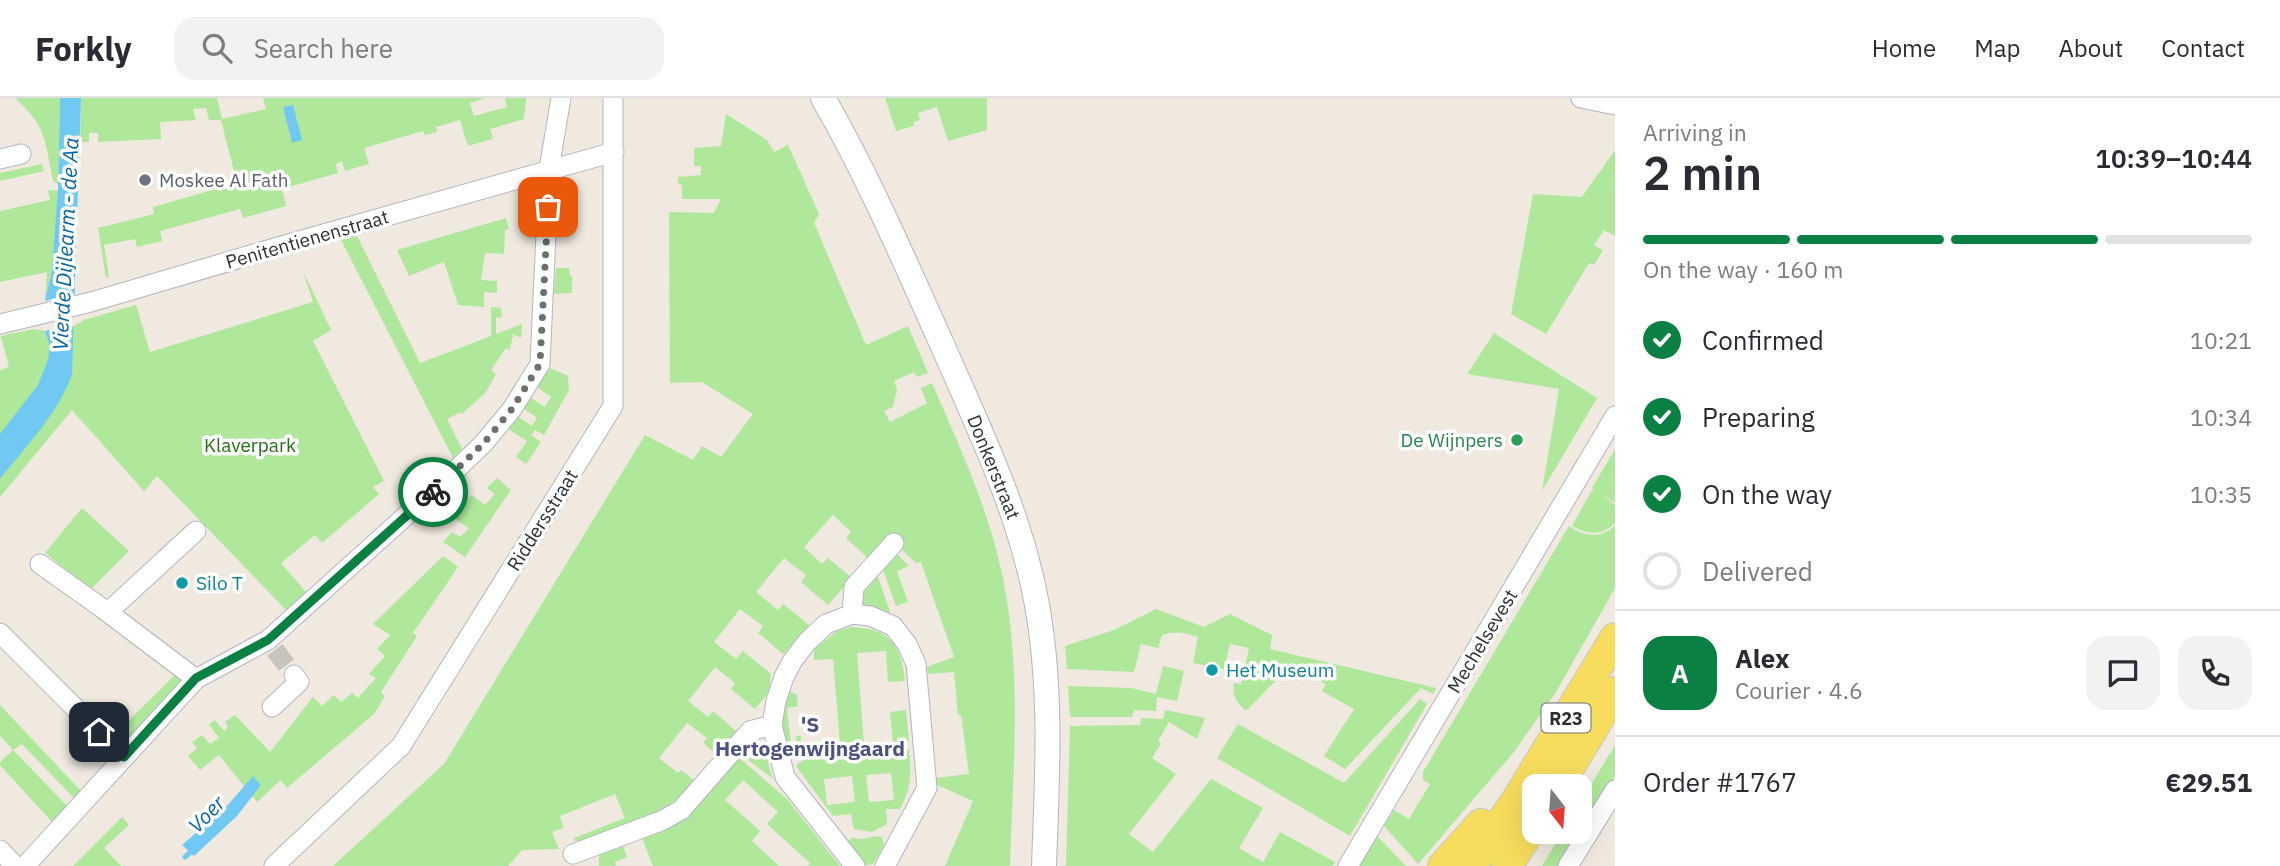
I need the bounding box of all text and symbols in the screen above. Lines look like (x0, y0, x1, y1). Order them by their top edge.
search box (174, 17, 664, 80)
text: Forkly (35, 27, 132, 70)
icon: search (198, 29, 236, 67)
text: Search here (254, 31, 393, 65)
text: Home (1872, 32, 1936, 64)
text: Map (1974, 32, 2020, 64)
text: About (2058, 32, 2123, 64)
text: Contact (2161, 32, 2245, 64)
text: Arriving in (1643, 117, 1747, 147)
water label: Vierde Dijlearm - de Aa (45, 137, 85, 351)
text: 10:39–10:44 (2095, 141, 2252, 175)
text: 2 min (1643, 143, 1762, 203)
place label: Moskee Al Fath (159, 168, 289, 192)
marker: Moskee Al Fath (137, 172, 153, 188)
pin (518, 177, 578, 237)
icon: bag (529, 188, 567, 226)
street label: Penitentienenstraat (223, 204, 391, 274)
text: On the way · 160 m (1643, 254, 1843, 284)
icon: check (1643, 321, 1681, 359)
text: Confirmed (1702, 323, 1824, 357)
text: 10:21 (2190, 325, 2252, 355)
icon: check (1643, 398, 1681, 436)
text: Preparing (1702, 400, 1815, 434)
text: 10:34 (2190, 402, 2252, 432)
street label: Donkerstraat (962, 411, 1026, 523)
place label: De Wijnpers (1400, 428, 1503, 452)
marker: De Wijnpers (1509, 432, 1525, 448)
park label: Klaverpark (204, 433, 296, 457)
courier (398, 457, 468, 527)
street label: Riddersstraat (501, 465, 583, 575)
icon: bike (414, 473, 452, 511)
icon: check (1643, 475, 1681, 513)
text: On the way (1702, 477, 1832, 511)
text: 10:35 (2190, 479, 2252, 509)
text: Delivered (1702, 554, 1813, 588)
place label: Silo T (196, 571, 243, 595)
marker: Silo T (174, 575, 190, 591)
street label: Mechelsevest (1442, 585, 1522, 697)
button: chat (2086, 636, 2160, 710)
button: phone (2178, 636, 2252, 710)
text: Alex (1735, 641, 1789, 675)
text: A (1671, 656, 1689, 690)
place label: Het Museum (1226, 658, 1334, 682)
marker: Het Museum (1204, 662, 1220, 678)
text: Courier · 4.6 (1735, 675, 1863, 705)
pin (69, 702, 129, 762)
road number: R23 (1542, 704, 1590, 732)
district label: 'S Hertogenwijngaard (715, 710, 905, 762)
icon: home (80, 713, 118, 751)
text: Order #1767 (1643, 765, 1797, 799)
text: €29.51 (2165, 765, 2252, 799)
north arrow (1522, 774, 1592, 844)
map controls (1522, 774, 1592, 844)
water label: Voer (181, 788, 232, 839)

